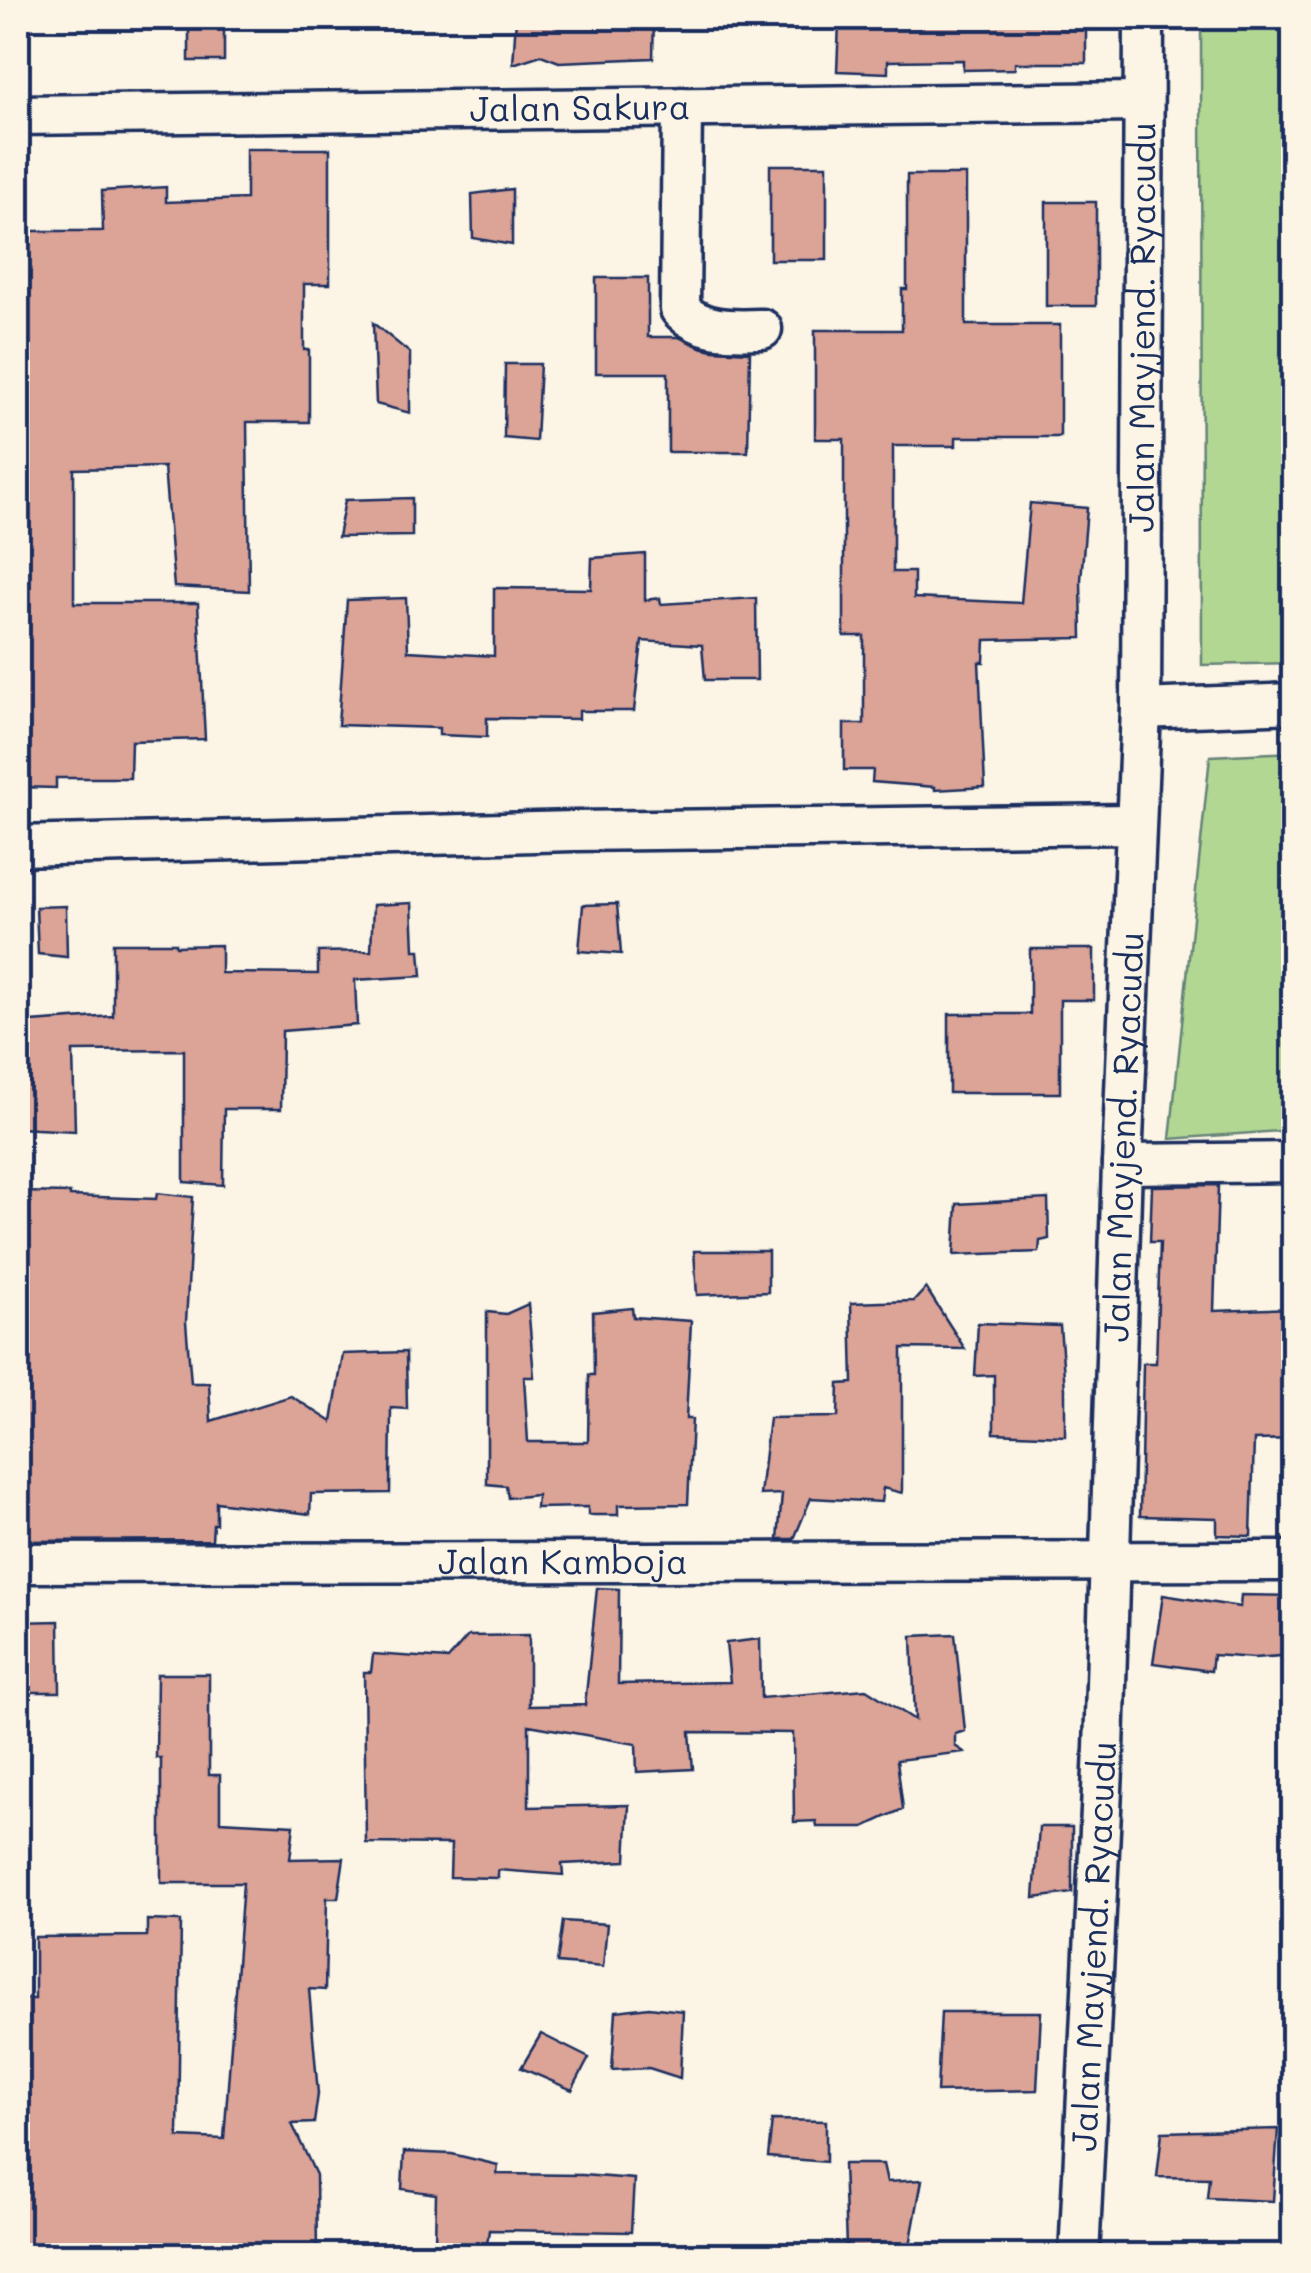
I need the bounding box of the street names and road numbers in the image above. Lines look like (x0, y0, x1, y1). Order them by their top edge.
street label: Jalan Sakura (469, 82, 691, 131)
street label: Jalan Mayjend. Ryacudu (1117, 122, 1165, 533)
street label: Jalan Mayjend. Ryacudu (1092, 931, 1153, 1343)
street label: Jalan Kamboja (438, 1537, 688, 1583)
street label: Jalan Mayjend. Ryacudu (1059, 1740, 1125, 2152)

